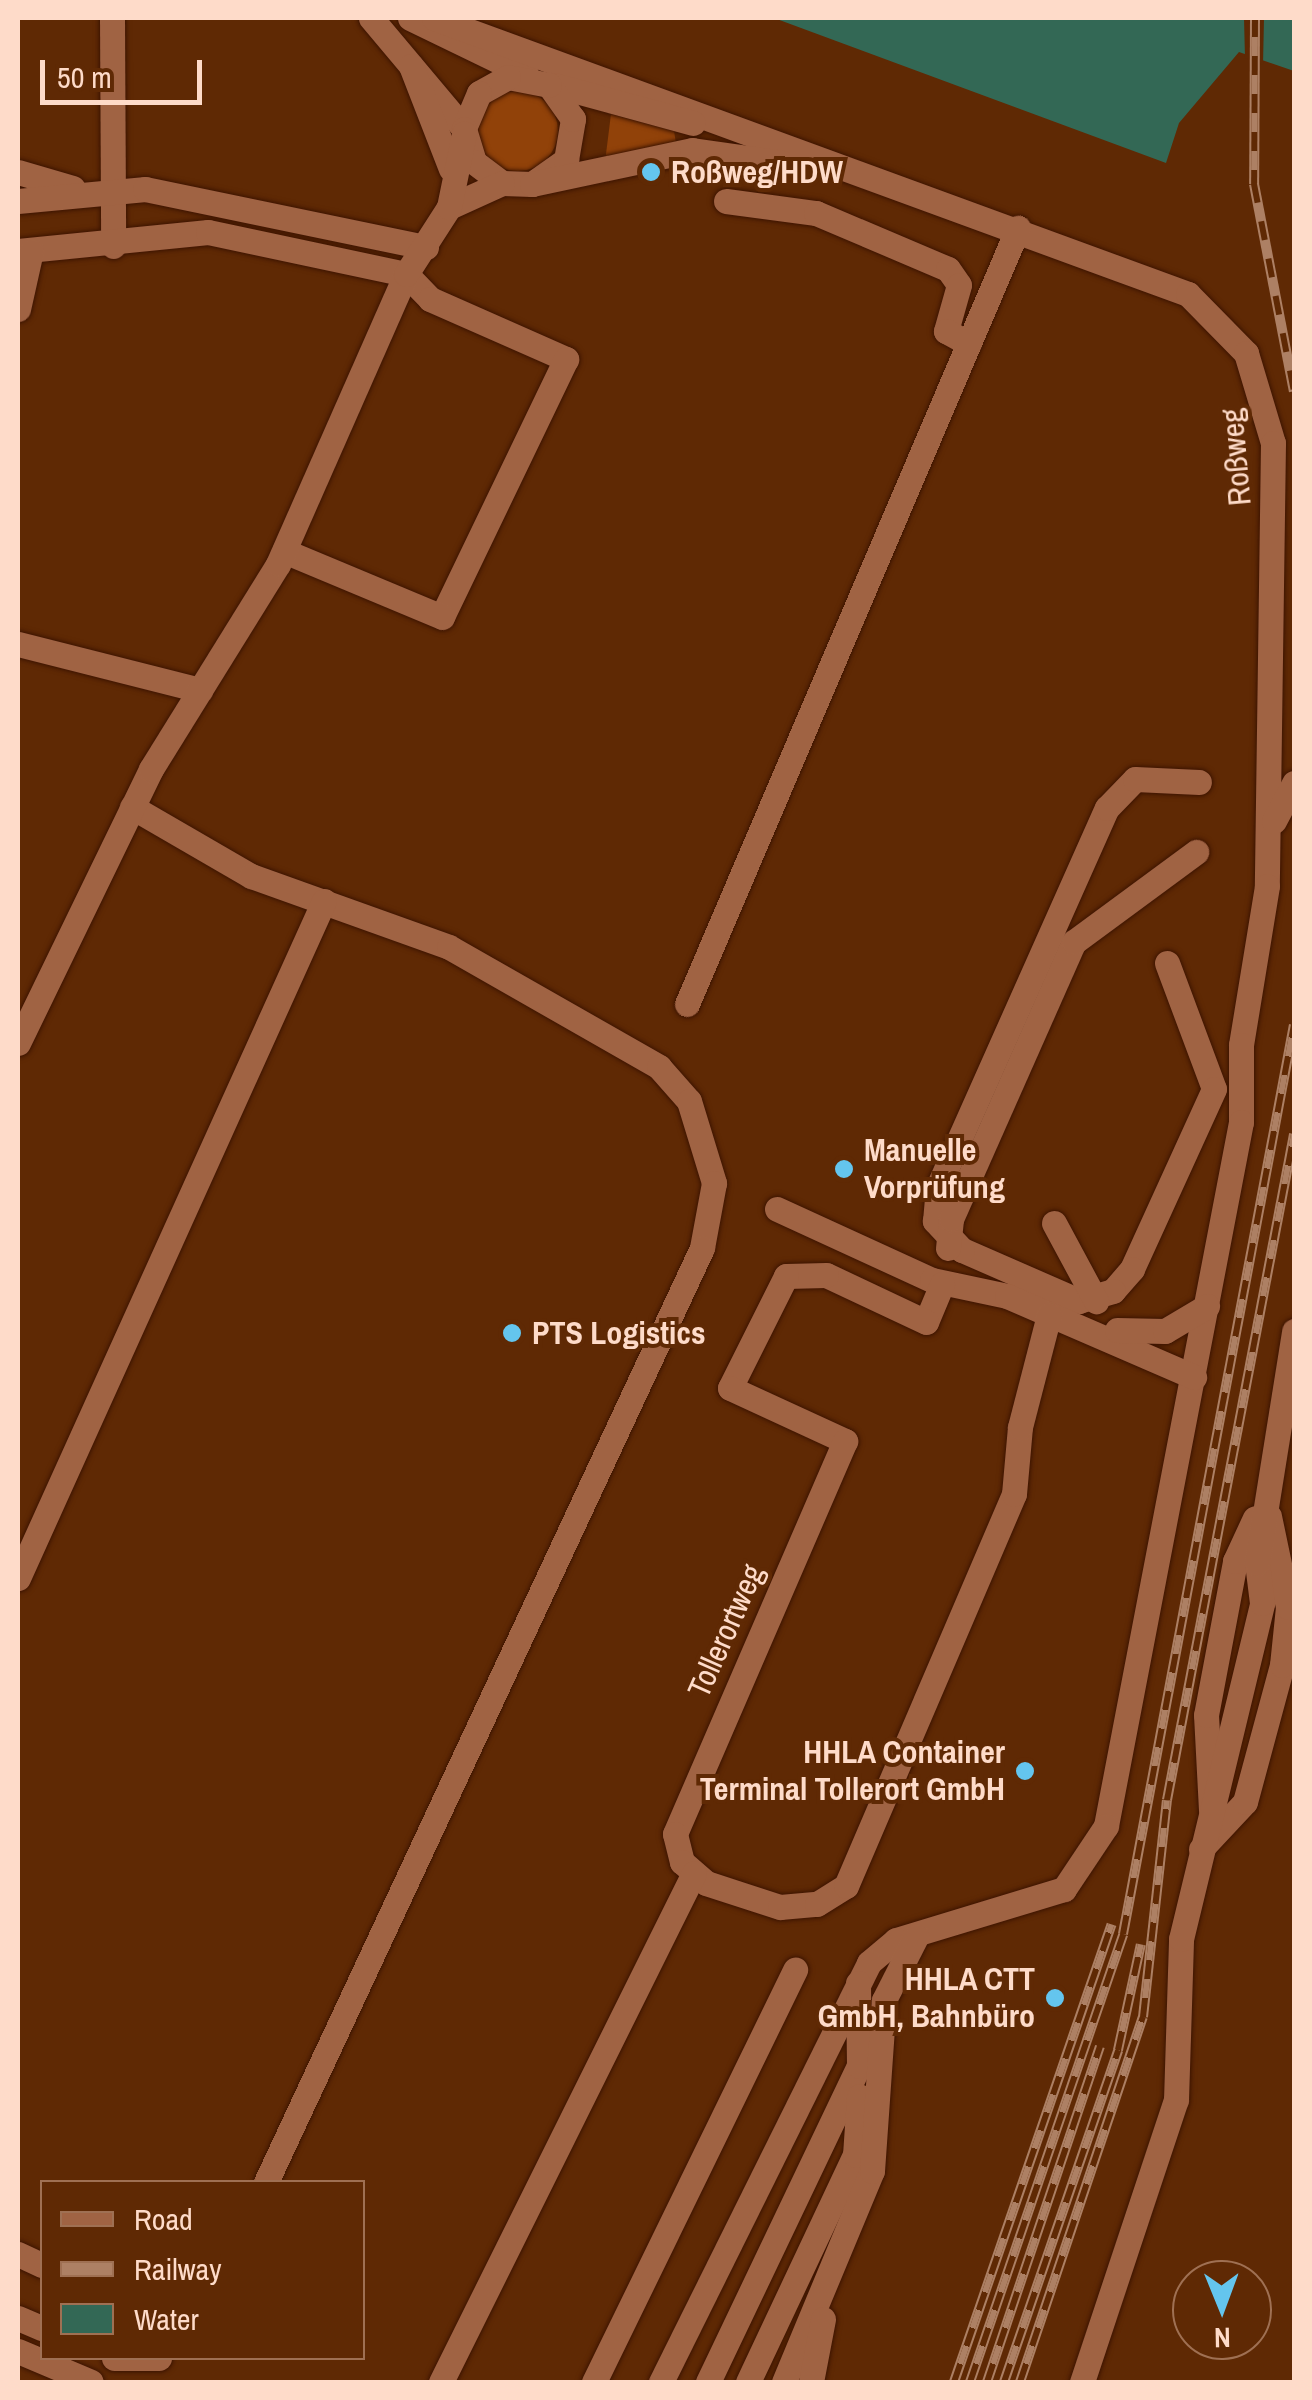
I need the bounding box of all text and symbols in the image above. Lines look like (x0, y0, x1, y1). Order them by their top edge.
scale bar (45, 40, 208, 102)
text: 50 m (57, 57, 112, 97)
place label: Roßweg/HDW (671, 153, 843, 191)
marker: Roßweg/HDW (640, 161, 662, 183)
street label: Roßweg (1213, 407, 1259, 507)
place label: Manuelle Vorprüfung (864, 1132, 1005, 1207)
marker: Manuelle Vorprüfung (833, 1158, 855, 1180)
place label: PTS Logistics (532, 1314, 706, 1352)
marker: PTS Logistics (501, 1322, 523, 1344)
street label: Tollerortweg (680, 1559, 772, 1703)
place label: HHLA Container Terminal Tollerort GmbH (700, 1734, 1005, 1809)
marker: HHLA Container Terminal Tollerort GmbH (1014, 1760, 1036, 1782)
place label: HHLA CTT GmbH, Bahnbüro (818, 1961, 1035, 2036)
marker: HHLA CTT GmbH, Bahnbüro (1044, 1987, 1066, 2009)
legend (40, 2180, 365, 2360)
text: Road (134, 2199, 193, 2239)
text: Railway (134, 2249, 221, 2289)
north arrow (1172, 2260, 1272, 2360)
text: Water (134, 2299, 199, 2339)
text: N (1214, 2319, 1231, 2357)

